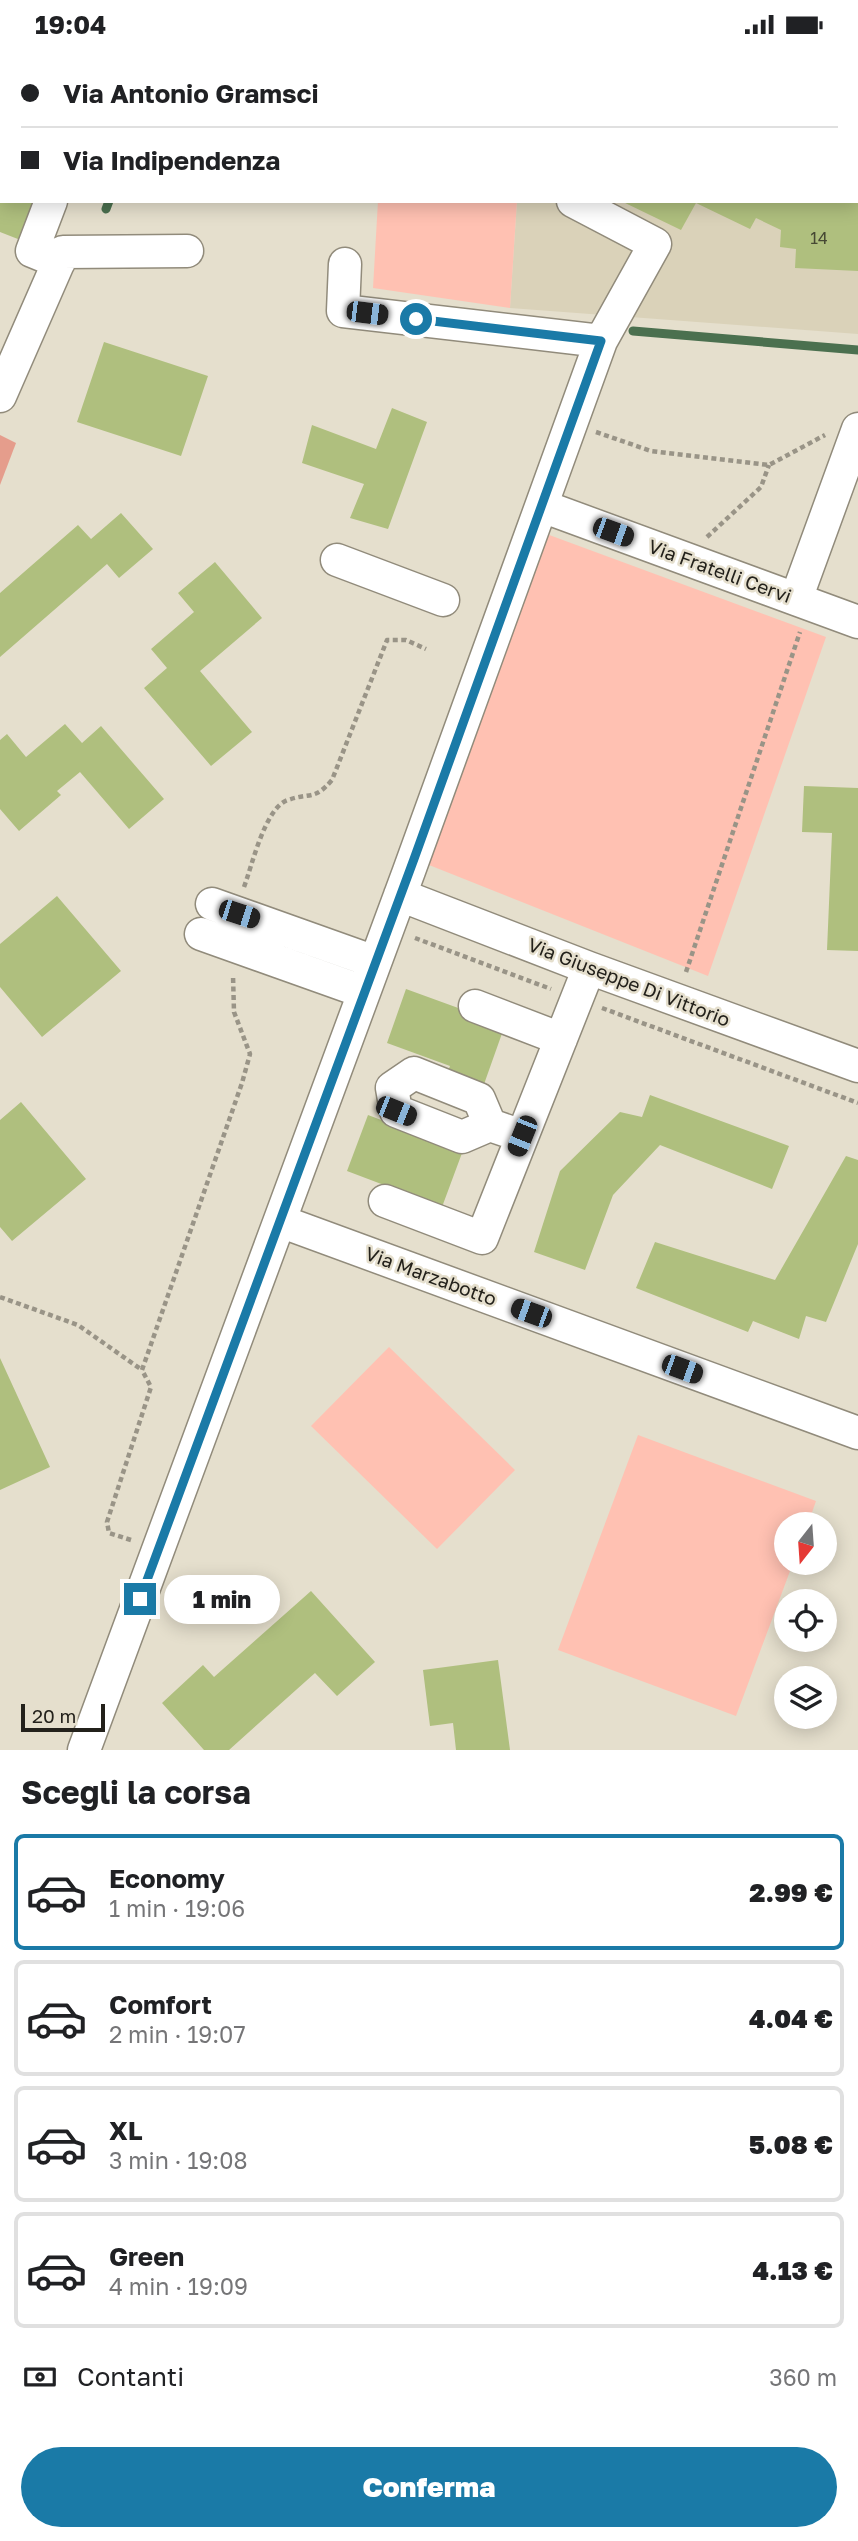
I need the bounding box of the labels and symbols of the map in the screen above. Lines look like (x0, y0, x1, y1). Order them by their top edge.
house number: 14 (810, 228, 828, 248)
car (345, 300, 390, 326)
route start (400, 303, 432, 335)
car (590, 515, 637, 549)
street label: Via Fratelli Cervi (645, 534, 795, 607)
car (216, 898, 263, 930)
street label: Via Giuseppe Di Vittorio (525, 932, 734, 1031)
car (373, 1093, 420, 1129)
car (505, 1113, 540, 1159)
street label: Via Marzabotto (362, 1241, 500, 1310)
car (508, 1296, 555, 1330)
car (659, 1352, 706, 1386)
north arrow (774, 1512, 836, 1575)
callout: 1 min (164, 1575, 280, 1623)
route end (124, 1583, 156, 1615)
scale bar (21, 1701, 105, 1733)

